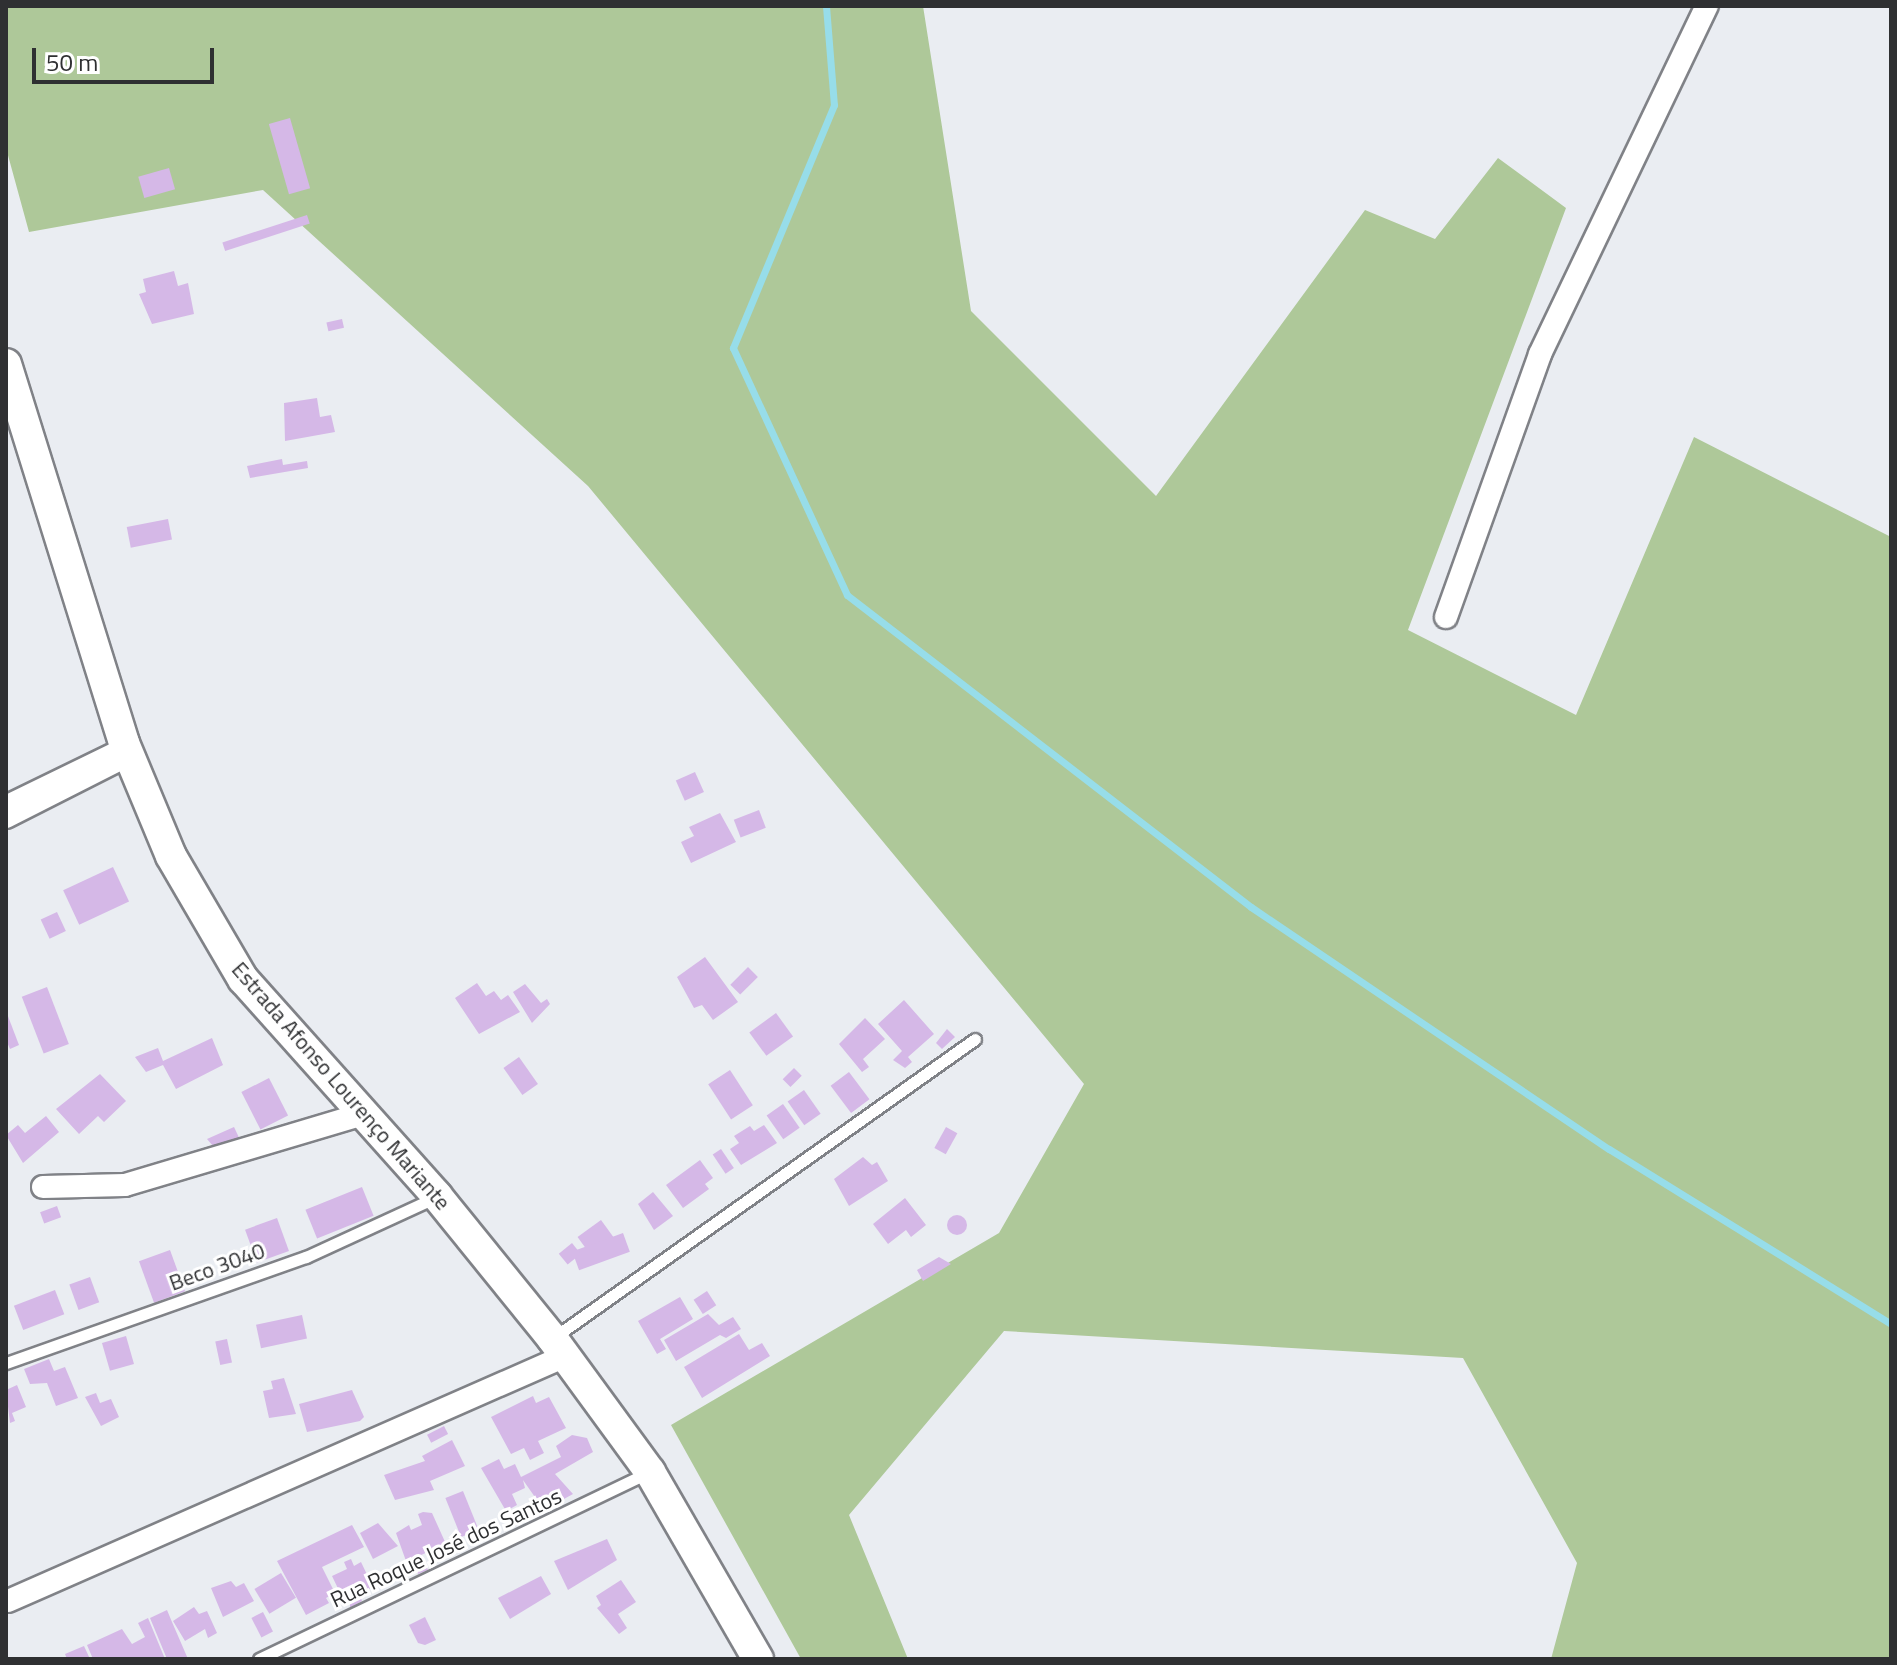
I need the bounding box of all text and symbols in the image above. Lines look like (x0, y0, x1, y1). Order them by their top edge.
scale bar (36, 32, 218, 82)
text: 50 m (46, 44, 98, 80)
street label: Estrada Afonso Lourenço Mariante (226, 957, 456, 1215)
street label: Beco 3040 (166, 1238, 268, 1296)
street label: Rua Roque José dos Santos (326, 1483, 566, 1613)

